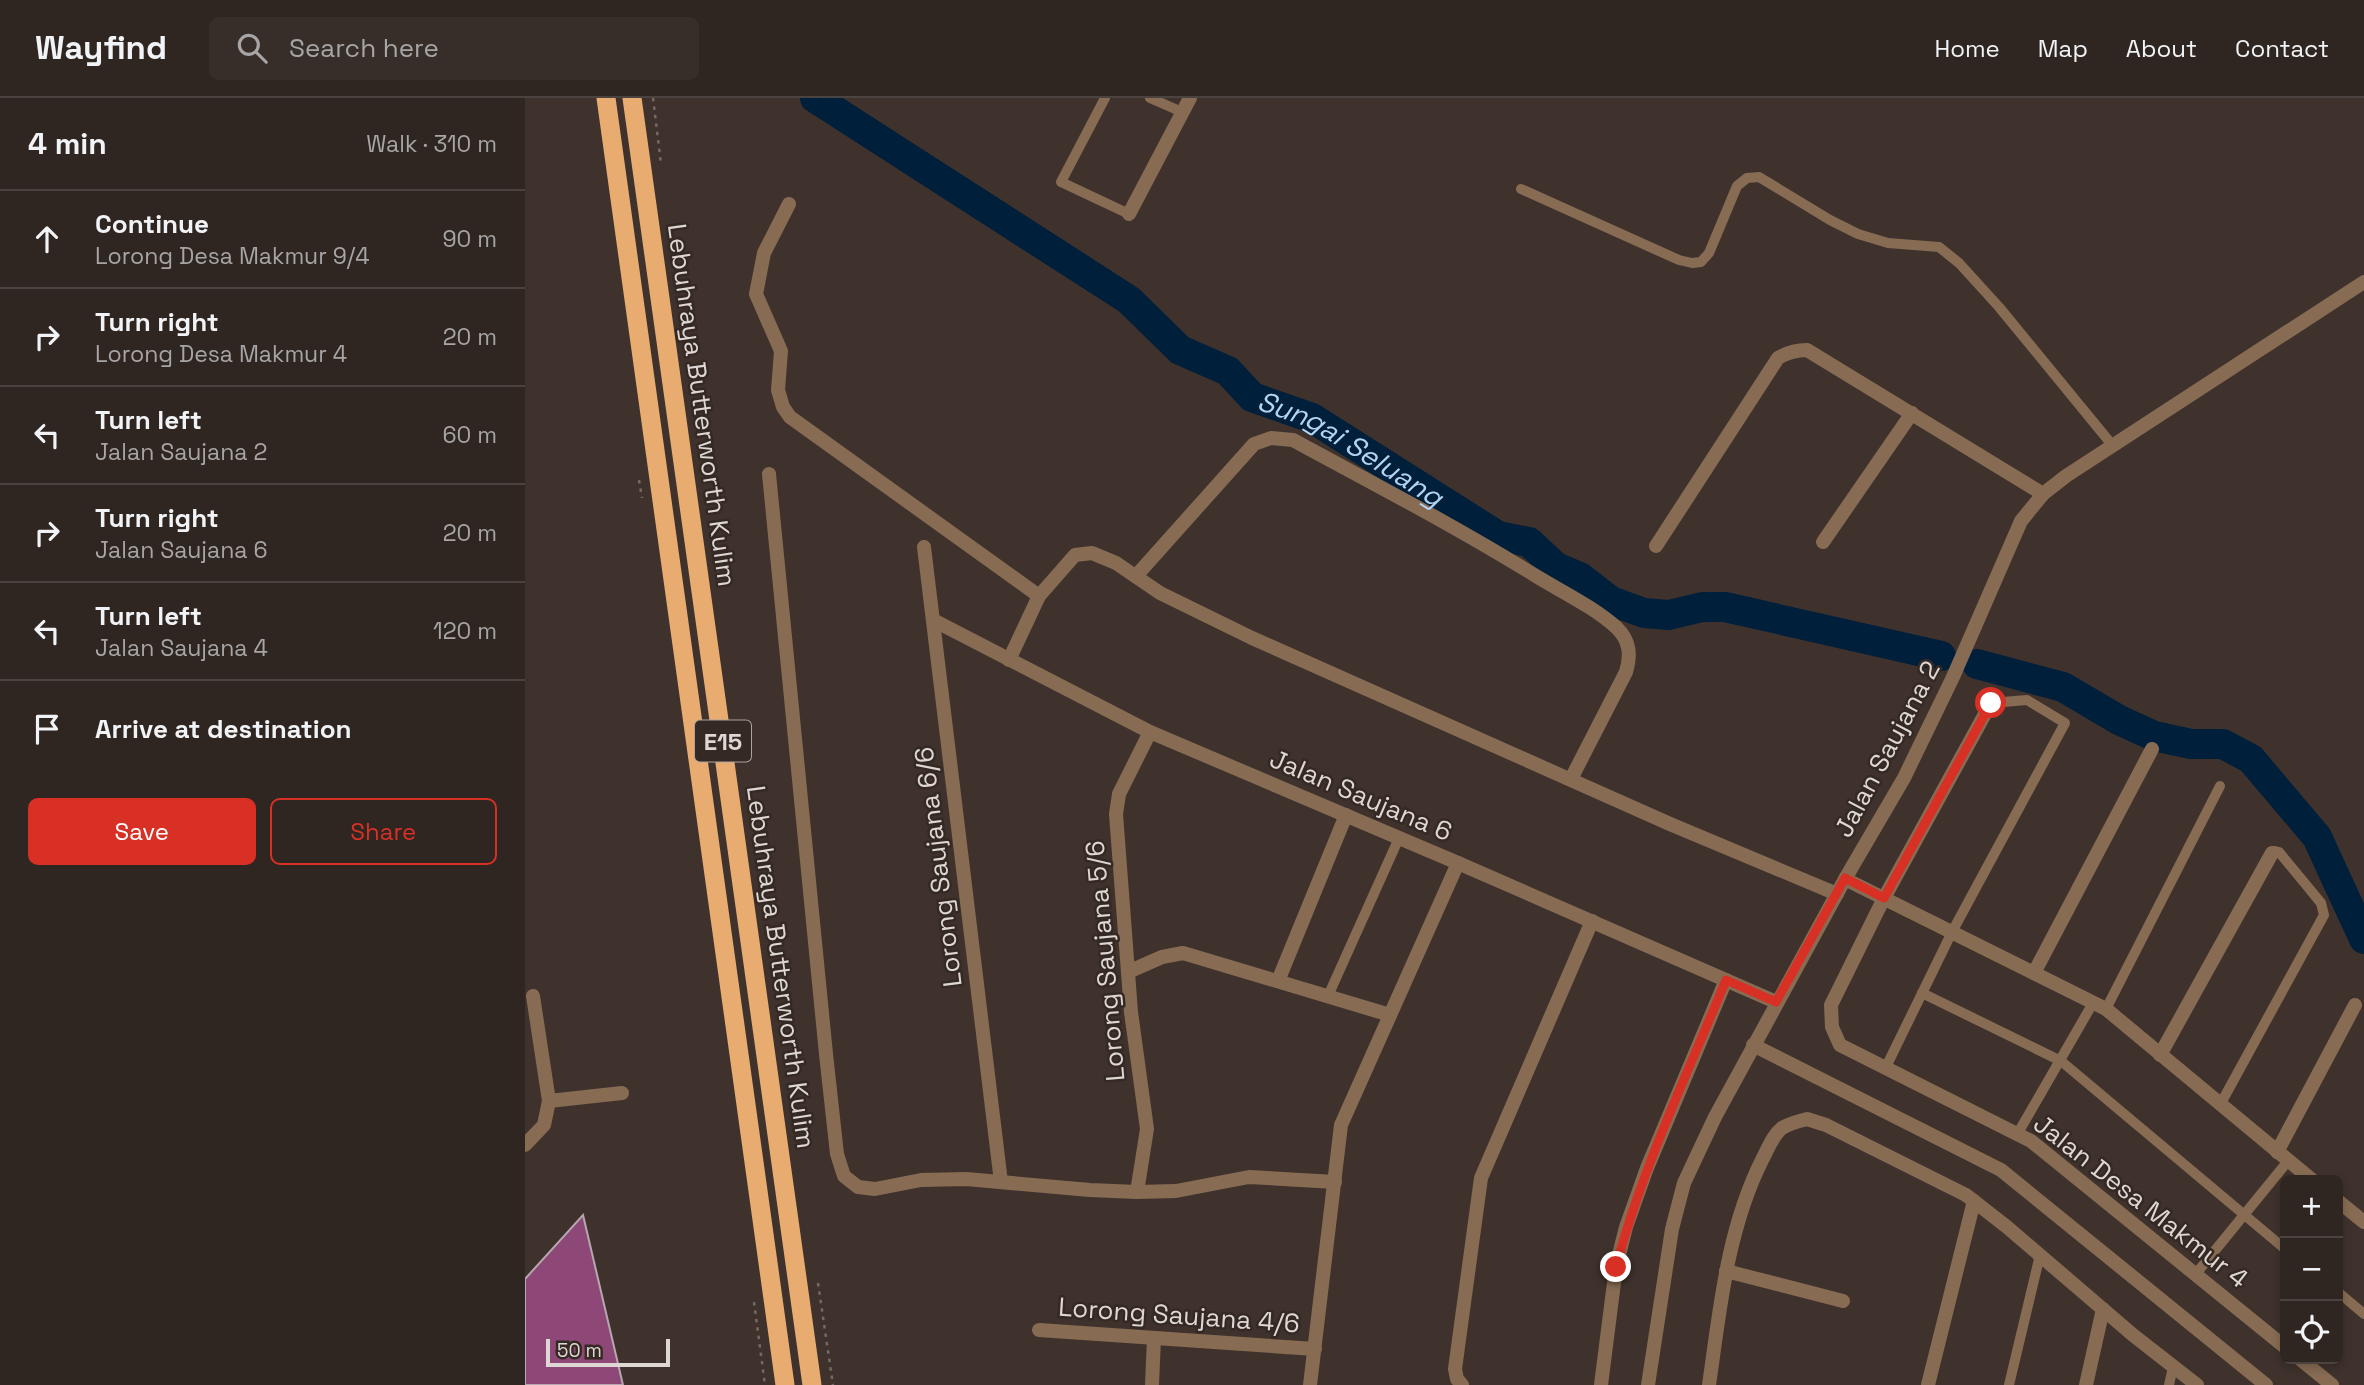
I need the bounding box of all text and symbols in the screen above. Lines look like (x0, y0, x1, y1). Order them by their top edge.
search box (209, 17, 699, 80)
text: Wayfind (35, 27, 167, 69)
icon: search (233, 29, 271, 67)
text: Search here (289, 31, 439, 65)
text: Home (1934, 33, 2000, 64)
text: Map (2038, 33, 2088, 64)
text: About (2126, 33, 2197, 64)
text: Contact (2235, 33, 2329, 64)
text: 4 min (28, 124, 107, 163)
text: Walk · 310 m (366, 129, 497, 159)
text: Continue (95, 207, 209, 241)
icon: ahead (28, 220, 66, 258)
street label: Lebuhraya Butterworth Kulim (660, 221, 744, 589)
text: 90 m (442, 224, 497, 254)
text: Lorong Desa Makmur 9/4 (95, 241, 370, 271)
text: Turn right (95, 305, 219, 339)
icon: right (28, 318, 66, 356)
text: 20 m (443, 322, 497, 352)
text: Lorong Desa Makmur 4 (95, 339, 347, 369)
water label: Sungai Seluang (1253, 382, 1452, 516)
text: Turn left (95, 403, 202, 437)
icon: left (28, 416, 66, 454)
text: 60 m (442, 420, 497, 450)
text: Jalan Saujana 2 (95, 437, 267, 467)
text: Turn right (95, 501, 219, 535)
icon: right (28, 514, 66, 552)
text: 20 m (443, 518, 497, 548)
text: Jalan Saujana 6 (95, 535, 267, 565)
text: Turn left (95, 599, 202, 633)
icon: left (28, 612, 66, 650)
text: 120 m (433, 616, 497, 646)
text: Jalan Saujana 4 (95, 633, 268, 663)
street label: Jalan Saujana 2 (1826, 655, 1948, 843)
route start (1975, 687, 2006, 718)
icon: arrive (28, 710, 66, 748)
text: Arrive at destination (95, 712, 352, 746)
road number: E15 (695, 720, 751, 762)
street label: Jalan Saujana 6 (1265, 741, 1457, 849)
street label: Lorong Saujana 6/6 (906, 745, 970, 989)
street label: Lebuhraya Butterworth Kulim (739, 783, 823, 1151)
button: Save (28, 798, 256, 865)
button: Share (270, 798, 497, 865)
street label: Lorong Saujana 5/6 (1078, 839, 1132, 1083)
street label: Jalan Desa Makmur 4 (2027, 1106, 2255, 1296)
map controls (2280, 1175, 2343, 1364)
button: + (2280, 1175, 2343, 1238)
button: − (2280, 1238, 2343, 1301)
route end (1600, 1251, 1631, 1282)
street label: Lorong Saujana 4/6 (1057, 1290, 1301, 1340)
button: locate (2280, 1301, 2343, 1364)
scale bar (546, 1336, 670, 1368)
text: 50 m (557, 1338, 602, 1363)

